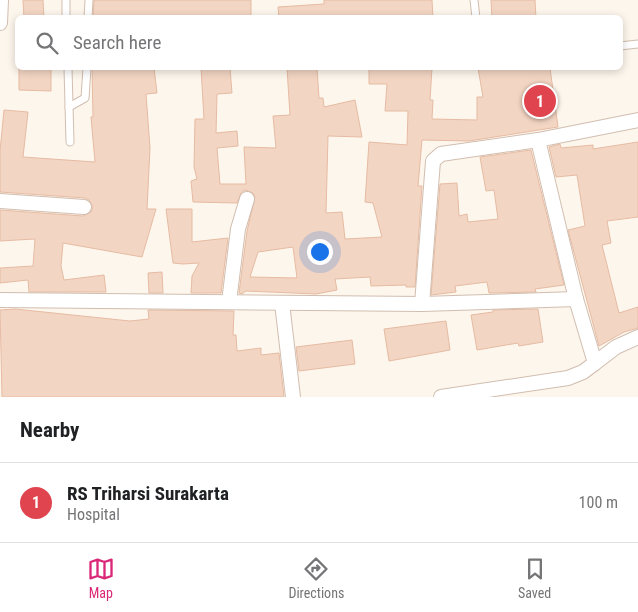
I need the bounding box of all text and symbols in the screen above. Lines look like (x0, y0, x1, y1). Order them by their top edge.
search box (15, 15, 623, 70)
icon: search (33, 29, 61, 57)
text: Search here (73, 31, 161, 54)
pin: 1 (524, 82, 556, 120)
your location (307, 239, 333, 265)
text: Nearby (20, 418, 79, 442)
text: RS Triharsi Surakarta (67, 482, 229, 505)
text: 1 (32, 493, 40, 512)
text: 100 m (579, 493, 618, 512)
text: Hospital (67, 505, 120, 524)
tab: Map (87, 555, 115, 601)
tab: Directions (288, 555, 344, 601)
tab: Saved (518, 555, 551, 601)

